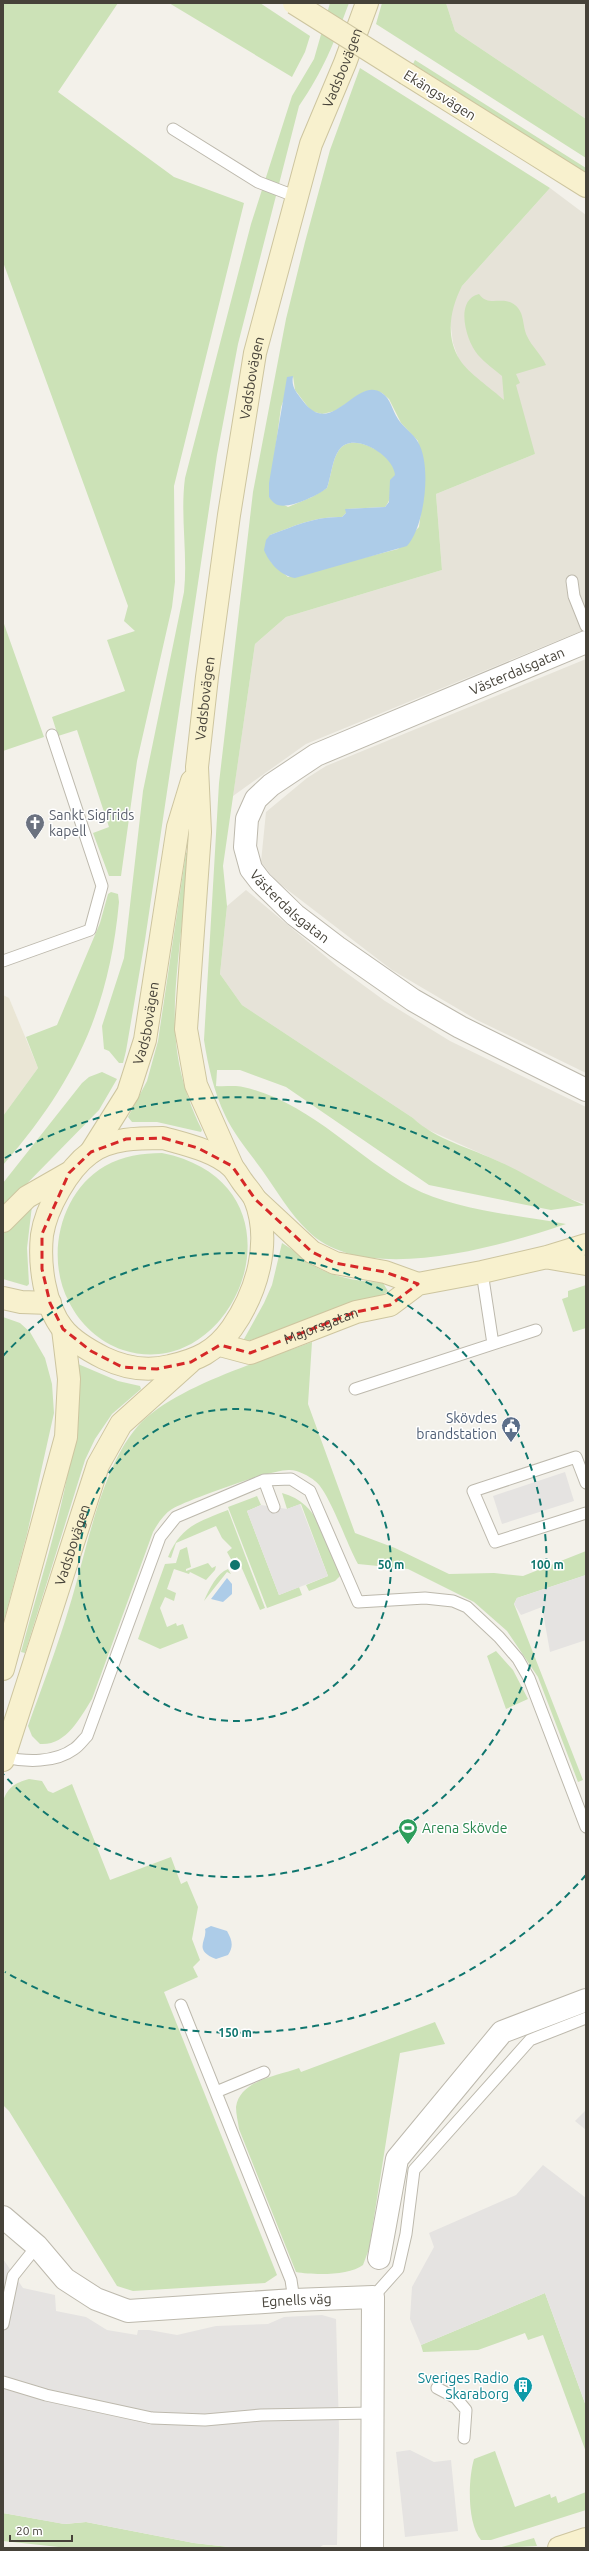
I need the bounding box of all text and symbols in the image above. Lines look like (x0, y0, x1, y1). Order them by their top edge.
street label: Vadsbovägen (319, 26, 365, 110)
street label: Ekängsvägen (401, 66, 479, 124)
street label: Vadsbovägen (236, 335, 267, 421)
street label: Västerdalsgatan (467, 644, 567, 698)
street label: Vadsbovägen (192, 656, 218, 741)
place label: Sankt Sigfrids kapell (49, 807, 134, 839)
church icon: Sankt Sigfrids kapell (24, 812, 46, 840)
street label: Västerdalsgatan (247, 867, 332, 946)
street label: Vadsbovägen (130, 981, 162, 1067)
street label: Majorsgatan (281, 1304, 360, 1347)
place label: Skövdes brandstation (416, 1410, 497, 1442)
public building icon: Skövdes brandstation (500, 1415, 522, 1443)
street label: Vadsbovägen (52, 1502, 93, 1587)
centre of rings (228, 1558, 242, 1572)
text: 50 m (378, 1558, 404, 1571)
text: 100 m (530, 1558, 564, 1571)
sports icon: Arena Skövde (397, 1817, 419, 1845)
place label: Arena Skövde (422, 1820, 508, 1836)
text: 150 m (218, 2026, 252, 2039)
street label: Egnells väg (261, 2291, 332, 2310)
place label: Sveriges Radio Skaraborg (418, 2370, 509, 2402)
building icon: Sveriges Radio Skaraborg (512, 2375, 534, 2403)
scale bar (10, 2517, 72, 2543)
text: 20 m (16, 2524, 43, 2537)

